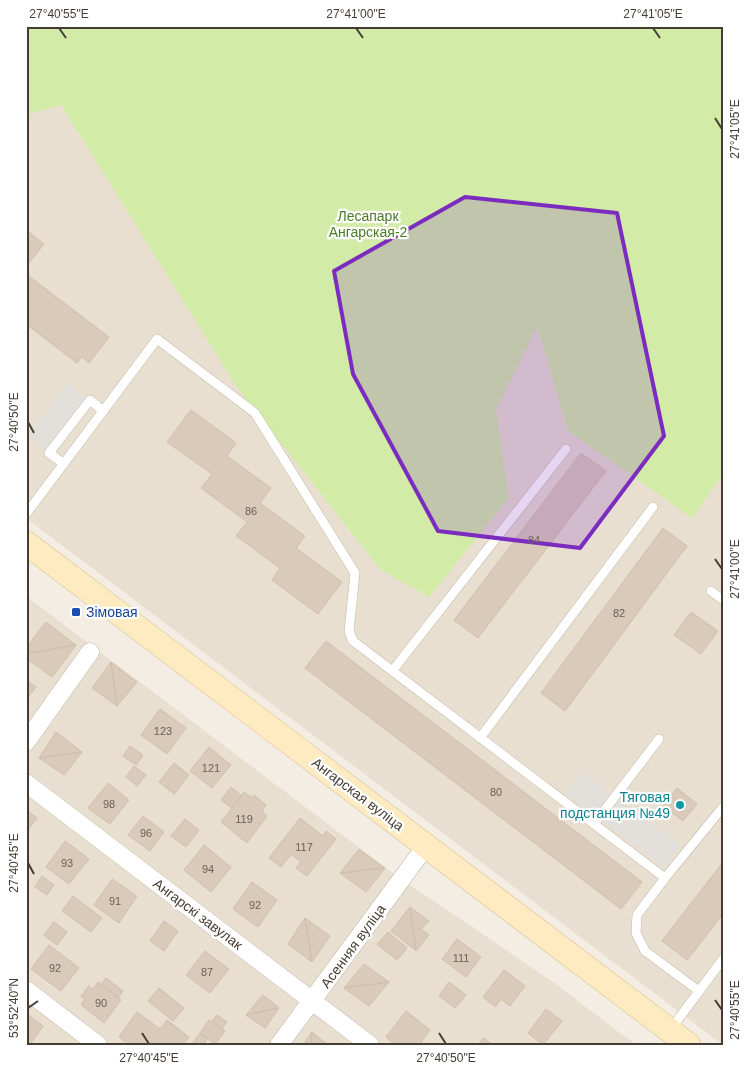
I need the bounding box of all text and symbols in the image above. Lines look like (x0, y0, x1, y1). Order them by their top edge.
text: 27°40'55"E (29, 7, 89, 21)
text: 27°41'00"E (326, 7, 386, 21)
text: 27°41'05"E (623, 7, 683, 21)
text: 27°41'05"E (728, 99, 742, 159)
park label: Лесапарк Ангарская-2 (329, 208, 408, 240)
text: 27°40'50"E (7, 392, 21, 452)
house number: 86 (245, 505, 257, 517)
house number: 84 (528, 534, 540, 546)
text: 27°41'00"E (728, 539, 742, 599)
place label: Зімовая (86, 604, 138, 620)
marker: Зімовая (70, 606, 82, 618)
house number: 82 (613, 607, 625, 619)
house number: 123 (154, 725, 172, 737)
street label: Ангарская вуліца (309, 754, 407, 834)
house number: 121 (202, 762, 220, 774)
house number: 80 (490, 786, 502, 798)
place label: Тяговая подстанция №49 (560, 789, 670, 821)
house number: 98 (103, 798, 115, 810)
marker: Тяговая подстанция №49 (674, 799, 686, 811)
house number: 119 (235, 813, 253, 825)
house number: 96 (140, 827, 152, 839)
text: 27°40'45"E (7, 833, 21, 893)
house number: 117 (295, 841, 313, 853)
house number: 93 (61, 857, 73, 869)
house number: 94 (202, 863, 214, 875)
street label: Ангарскі завулак (150, 875, 247, 953)
house number: 91 (109, 895, 121, 907)
house number: 92 (249, 899, 261, 911)
street label: Асенняя вуліца (317, 901, 389, 991)
house number: 111 (453, 952, 469, 964)
house number: 92 (49, 962, 61, 974)
house number: 87 (201, 966, 213, 978)
text: 53°52'40"N (7, 978, 21, 1038)
text: 27°40'55"E (728, 980, 742, 1040)
house number: 90 (95, 997, 107, 1009)
text: 27°40'45"E (119, 1051, 179, 1065)
text: 27°40'50"E (416, 1051, 476, 1065)

